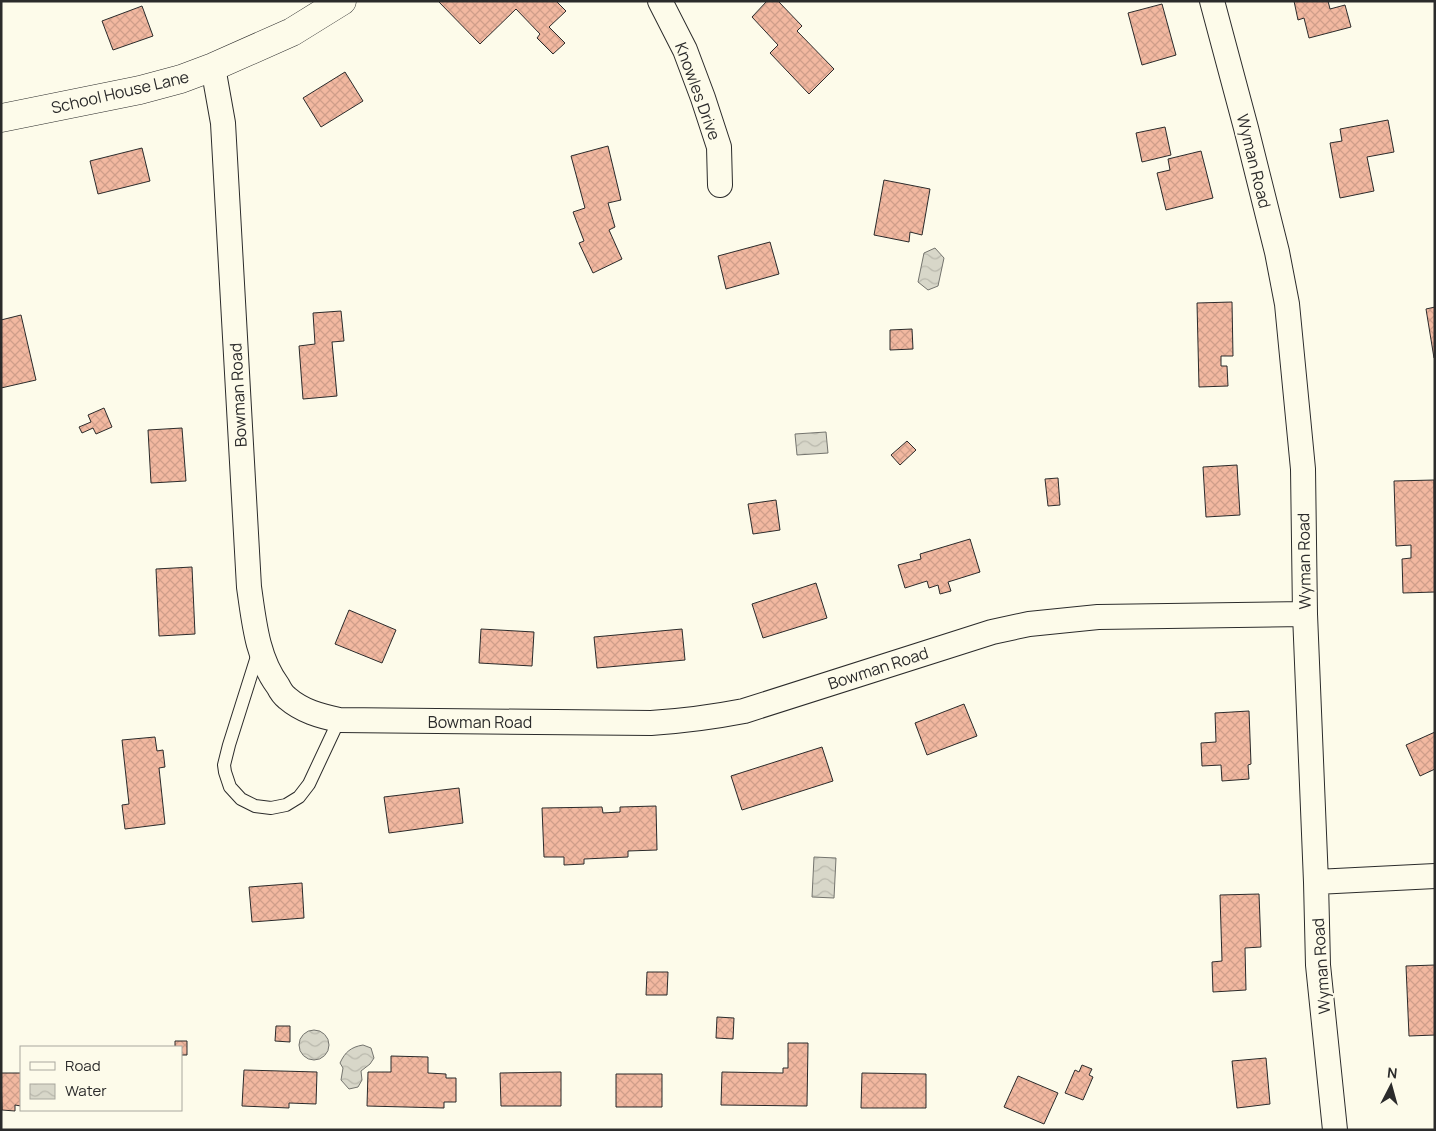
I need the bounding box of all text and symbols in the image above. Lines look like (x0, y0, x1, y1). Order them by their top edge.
street label: Knowles Drive (670, 39, 726, 143)
street label: School House Lane (49, 65, 191, 119)
street label: Wyman Road (1232, 112, 1276, 210)
street label: Bowman Road (224, 342, 252, 448)
street label: Wyman Road (1292, 513, 1316, 609)
street label: Bowman Road (825, 641, 931, 695)
street label: Bowman Road (428, 711, 532, 733)
street label: Wyman Road (1307, 917, 1335, 1015)
legend (20, 1046, 182, 1111)
text: Road (65, 1055, 101, 1076)
north arrow (1366, 1061, 1416, 1111)
text: N (1386, 1063, 1398, 1083)
text: Water (65, 1080, 107, 1101)

